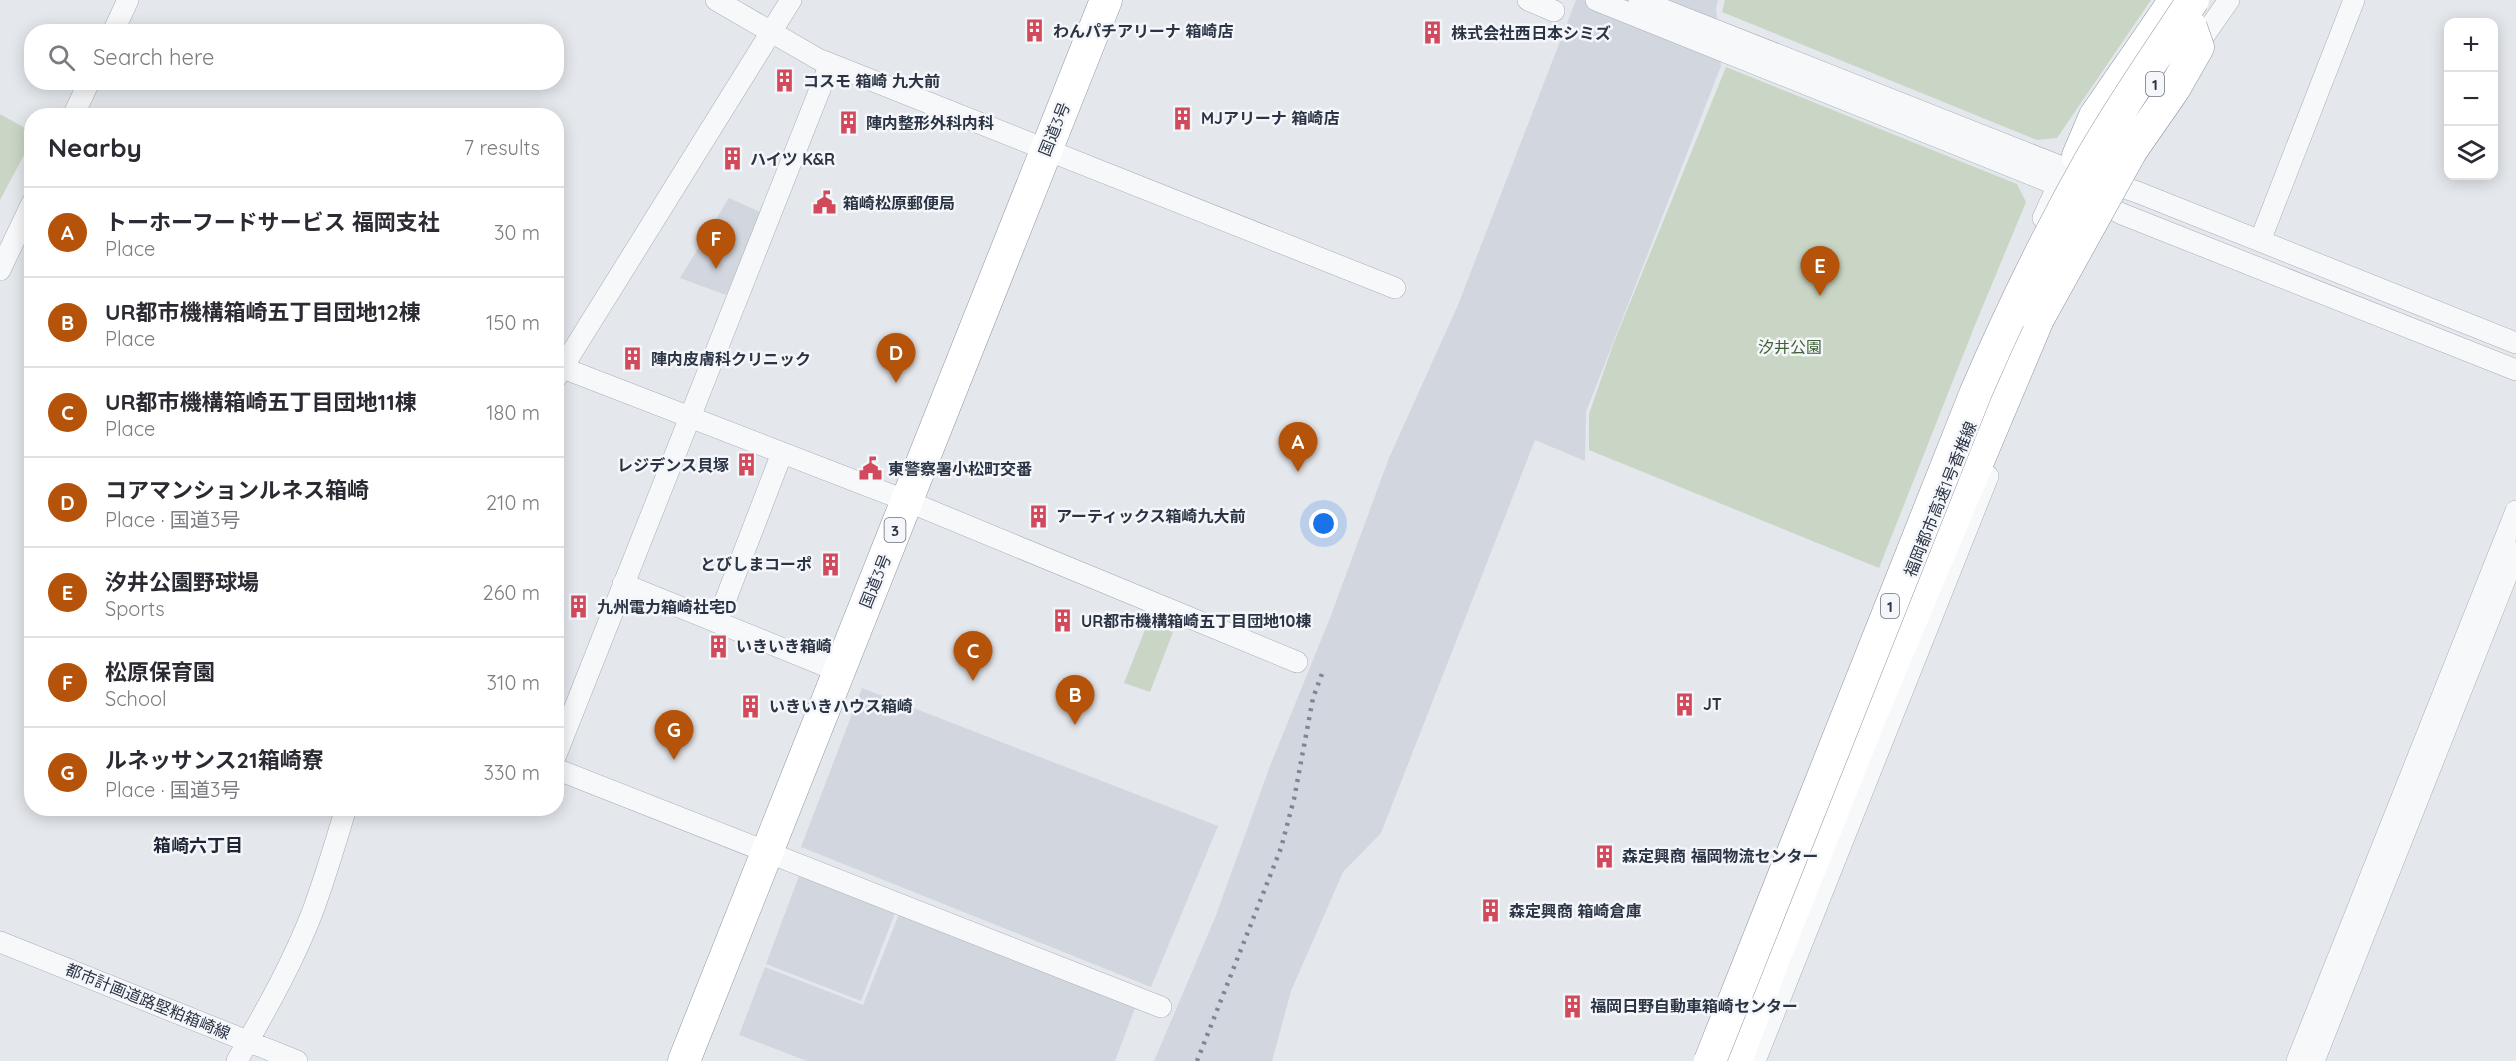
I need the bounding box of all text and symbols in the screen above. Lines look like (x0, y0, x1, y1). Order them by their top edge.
building icon: わんパチアリーナ 箱崎店 (1022, 18, 1048, 44)
map controls (2444, 18, 2498, 180)
button: + (2444, 18, 2498, 72)
building icon: 株式会社西日本シミズ (1420, 20, 1446, 46)
place label: わんパチアリーナ 箱崎店 (1053, 21, 1233, 41)
place label: 株式会社西日本シミズ (1451, 23, 1611, 43)
search box (24, 24, 564, 90)
icon: search (45, 41, 78, 74)
text: Search here (93, 43, 214, 71)
building icon: コスモ 箱崎 九大前 (772, 68, 798, 94)
place label: コスモ 箱崎 九大前 (803, 71, 940, 91)
road number: 1 (2146, 72, 2164, 96)
button: − (2444, 72, 2498, 126)
street label: 国道3号 (1034, 99, 1074, 159)
building icon: MJアリーナ 箱崎店 (1170, 105, 1196, 131)
place label: MJアリーナ 箱崎店 (1201, 108, 1339, 128)
building icon: 陣内整形外科内科 (835, 110, 861, 136)
place label: 陣内整形外科内科 (866, 113, 994, 133)
button: layers (2444, 126, 2498, 180)
text: Nearby (48, 131, 142, 164)
text: 7 results (464, 135, 540, 160)
building icon: ハイツ K&R (719, 146, 745, 172)
place label: ハイツ K&R (750, 149, 835, 169)
public building icon: 箱崎松原郵便局 (812, 190, 838, 216)
place label: 箱崎松原郵便局 (843, 193, 955, 213)
text: トーホーフードサービス 福岡支社 (105, 208, 440, 236)
text: A (61, 220, 74, 245)
text: 30 m (494, 220, 540, 245)
pin: F (696, 220, 736, 269)
text: Place (105, 236, 155, 261)
pin: E (1800, 246, 1840, 296)
text: UR都市機構箱崎五丁目団地12棟 (105, 298, 421, 326)
text: B (61, 310, 74, 335)
text: 150 m (486, 310, 540, 335)
text: Place (105, 326, 155, 351)
pin: D (876, 334, 916, 383)
park label: 汐井公園 (1758, 337, 1822, 357)
building icon: 陣内皮膚科クリニック (620, 346, 646, 372)
place label: 陣内皮膚科クリニック (651, 349, 811, 369)
text: UR都市機構箱崎五丁目団地11棟 (105, 388, 417, 416)
text: C (61, 400, 74, 425)
text: 180 m (486, 400, 540, 425)
text: Place (105, 416, 155, 441)
street label: 福岡都市高速1号香椎線 (1900, 418, 1980, 580)
pin: A (1278, 422, 1318, 472)
building icon: レジデンス貝塚 (734, 452, 760, 478)
place label: レジデンス貝塚 (617, 455, 729, 475)
public building icon: 東警察署小松町交番 (857, 456, 883, 482)
place label: 東警察署小松町交番 (888, 459, 1032, 479)
text: コアマンションルネス箱崎 (105, 476, 369, 504)
text: D (60, 490, 75, 515)
text: 210 m (486, 490, 540, 515)
building icon: アーティックス箱崎九大前 (1025, 503, 1051, 529)
place label: アーティックス箱崎九大前 (1056, 506, 1246, 526)
text: Place · 国道3号 (105, 507, 241, 532)
your location (1309, 509, 1338, 538)
road number: 3 (884, 518, 906, 542)
building icon: とびしまコーポ (817, 551, 843, 577)
street label: 国道3号 (855, 551, 895, 611)
place label: とびしまコーポ (700, 554, 812, 574)
text: 汐井公園野球場 (105, 568, 259, 596)
text: E (62, 580, 73, 605)
text: 260 m (483, 580, 540, 605)
building icon: 九州電力箱崎社宅D (566, 594, 592, 620)
road number: 1 (1881, 594, 1899, 618)
text: Sports (105, 596, 165, 621)
place label: 九州電力箱崎社宅D (597, 597, 736, 617)
building icon: UR都市機構箱崎五丁目団地10棟 (1050, 608, 1076, 634)
place label: UR都市機構箱崎五丁目団地10棟 (1081, 611, 1311, 631)
pin: C (954, 632, 992, 681)
building icon: いきいき箱崎 (705, 633, 731, 659)
place label: いきいき箱崎 (736, 636, 832, 656)
text: 松原保育園 (105, 658, 215, 686)
text: F (62, 670, 73, 695)
text: 310 m (487, 670, 540, 695)
pin: B (1056, 676, 1094, 725)
text: School (105, 686, 167, 711)
building icon: JT (1672, 691, 1698, 717)
building icon: いきいきハウス箱崎 (738, 693, 764, 719)
place label: JT (1703, 694, 1722, 714)
place label: いきいきハウス箱崎 (769, 696, 913, 716)
pin: G (654, 710, 694, 760)
text: ルネッサンス21箱崎寮 (105, 746, 324, 774)
text: G (61, 760, 74, 785)
text: 330 m (483, 760, 540, 785)
text: Place · 国道3号 (105, 777, 241, 802)
district label: 箱崎六丁目 (153, 834, 243, 857)
building icon: 森定興商 福岡物流センター (1591, 843, 1617, 869)
place label: 森定興商 福岡物流センター (1622, 846, 1818, 866)
building icon: 森定興商 箱崎倉庫 (1478, 898, 1504, 924)
place label: 森定興商 箱崎倉庫 (1509, 901, 1641, 921)
street label: 都市計画道路堅粕箱崎線 (63, 959, 233, 1043)
building icon: 福岡日野自動車箱崎センター (1559, 993, 1585, 1019)
place label: 福岡日野自動車箱崎センター (1590, 996, 1798, 1016)

